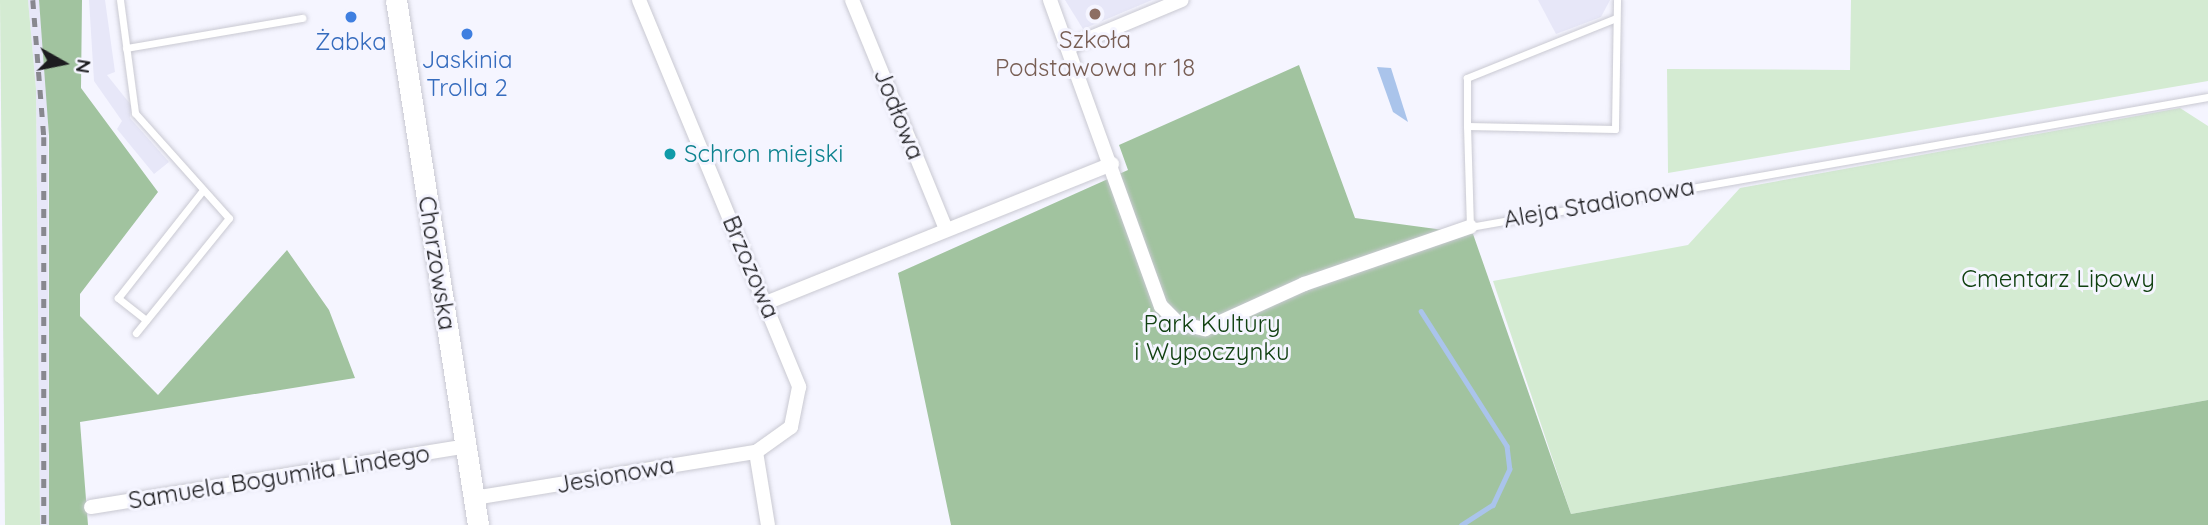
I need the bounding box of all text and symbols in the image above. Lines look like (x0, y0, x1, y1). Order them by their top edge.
marker: Szkoła Podstawowa nr 18 (1087, 6, 1103, 22)
marker: Żabka (343, 9, 359, 25)
marker: Jaskinia Trolla 2 (459, 26, 475, 42)
place label: Szkoła Podstawowa nr 18 (995, 26, 1195, 82)
north arrow (28, 28, 98, 98)
place label: Żabka (315, 28, 387, 56)
place label: Jaskinia Trolla 2 (421, 46, 513, 102)
text: N (71, 58, 97, 75)
street label: Jodłowa (868, 64, 930, 164)
place label: Schron miejski (684, 140, 843, 168)
marker: Schron miejski (662, 146, 678, 162)
street label: Aleja Stadionowa (1501, 172, 1697, 234)
street label: Chorzowska (412, 194, 462, 332)
street label: Brzozowa (716, 211, 786, 323)
park label: Cmentarz Lipowy (1961, 265, 2155, 293)
park label: Park Kultury i Wypoczynku (1134, 310, 1290, 366)
street label: Samuela Bogumiła Lindego (126, 439, 432, 515)
street label: Jesionowa (554, 450, 676, 500)

